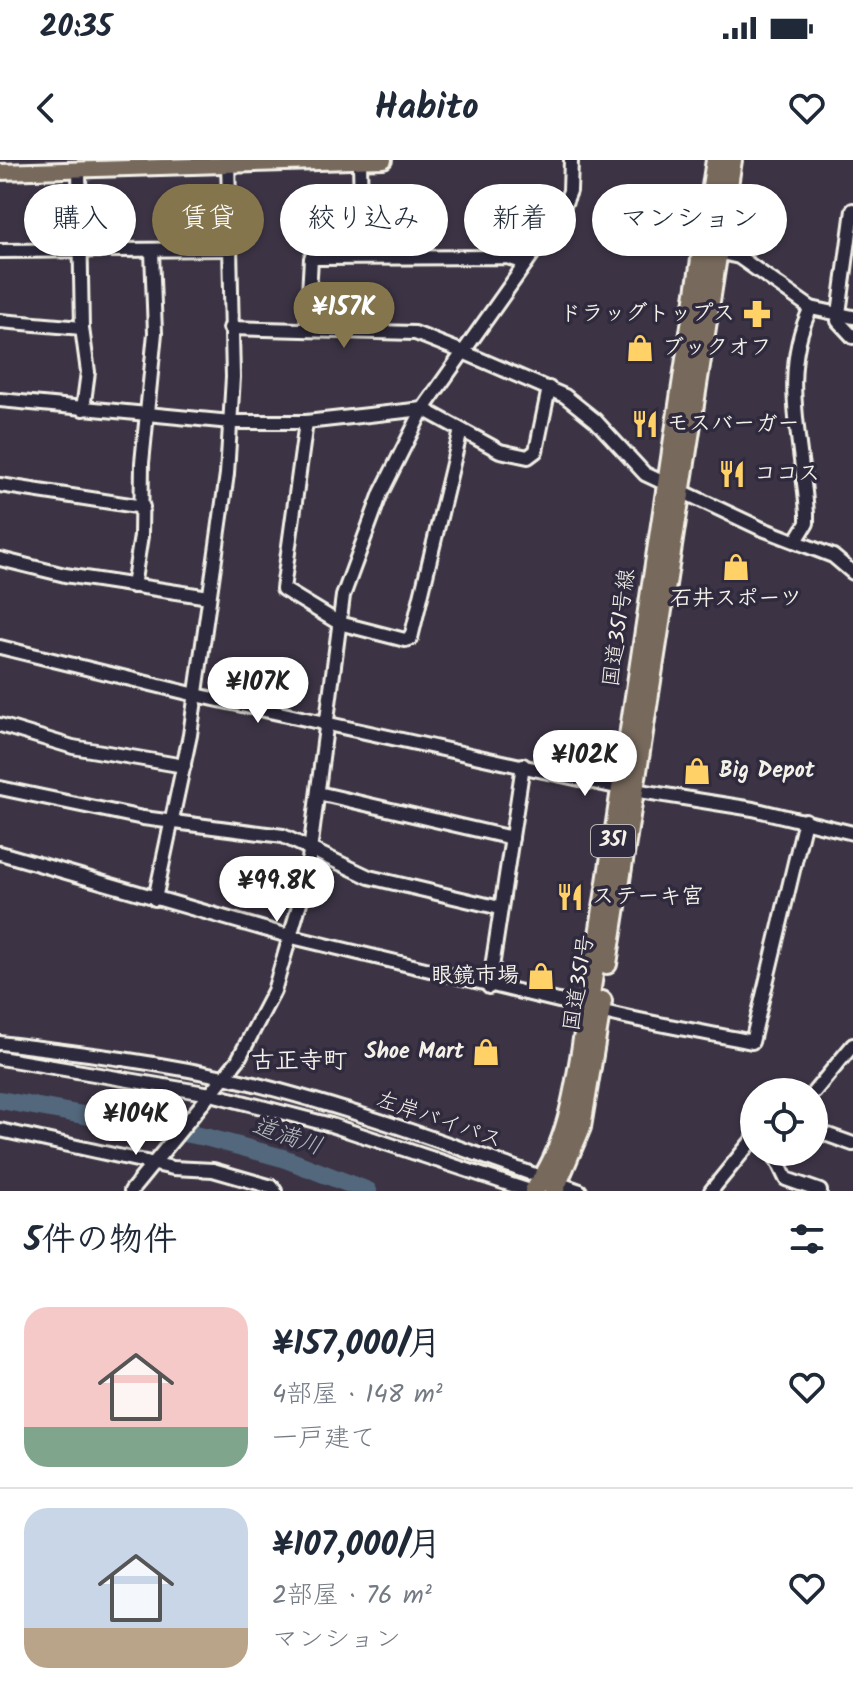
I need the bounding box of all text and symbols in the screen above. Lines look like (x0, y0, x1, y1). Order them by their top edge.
text: 20:35 (40, 4, 112, 52)
text: Habito (374, 80, 479, 137)
icon: back (24, 86, 68, 130)
icon: heart (785, 86, 829, 130)
chip: 購入 (24, 184, 136, 256)
chip: 賃貸 (152, 184, 264, 256)
chip: 絞り込み (280, 184, 448, 256)
chip: 新着 (464, 184, 576, 256)
chip: マンション (592, 184, 787, 256)
pin: ¥157K (288, 282, 400, 350)
text: ¥157K (312, 287, 376, 329)
place label: ドラッグトップス (559, 297, 735, 332)
pharmacy icon: ドラッグトップス (742, 299, 772, 329)
place label: ブックオフ (662, 331, 772, 366)
shop icon: ブックオフ (625, 333, 655, 363)
place label: モスバーガー (667, 407, 799, 442)
restaurant icon: モスバーガー (630, 409, 660, 439)
place label: ココス (754, 457, 820, 492)
restaurant icon: ココス (717, 459, 747, 489)
shop icon: 石井スポーツ (721, 552, 751, 582)
street label: 国道351号線 (594, 566, 646, 690)
place label: 石井スポーツ (670, 582, 802, 617)
pin: ¥107K (202, 657, 314, 725)
text: ¥107K (225, 662, 291, 704)
pin: ¥102K (529, 730, 641, 798)
text: ¥102K (551, 735, 619, 777)
place label: Big Depot (719, 754, 816, 789)
shop icon: Big Depot (682, 756, 712, 786)
road number: 351 (591, 825, 635, 857)
pin: ¥99.8K (212, 856, 342, 924)
text: ¥99.8K (237, 861, 317, 903)
place label: ステーキ宮 (592, 880, 703, 915)
restaurant icon: ステーキ宮 (555, 882, 585, 912)
street label: 国道351号 (555, 932, 605, 1034)
place label: 眼鏡市場 (431, 959, 519, 994)
shop icon: 眼鏡市場 (526, 961, 556, 991)
place label: Shoe Mart (364, 1035, 465, 1070)
shop icon: Shoe Mart (471, 1037, 501, 1067)
district label: 古正寺町 (251, 1042, 347, 1081)
map controls (740, 1078, 828, 1166)
button: locate (740, 1078, 828, 1166)
street label: 左岸バイパス (371, 1083, 507, 1159)
pin: ¥104K (80, 1089, 192, 1157)
text: ¥104K (102, 1094, 170, 1136)
water label: 道満川 (247, 1107, 327, 1167)
text: 5件の物件 (24, 1214, 177, 1268)
icon: filters (785, 1217, 829, 1261)
text: ¥157,000/月 (272, 1318, 441, 1372)
icon: home (88, 1339, 184, 1435)
icon: heart (785, 1365, 829, 1409)
text: 4部屋 · 148 m² (272, 1374, 443, 1416)
text: 一戸建て (272, 1418, 376, 1460)
text: ¥107,000/月 (272, 1519, 442, 1573)
icon: home (88, 1540, 184, 1636)
icon: heart (785, 1566, 829, 1610)
text: 2部屋 · 76 m² (272, 1575, 432, 1617)
text: マンション (272, 1619, 401, 1661)

